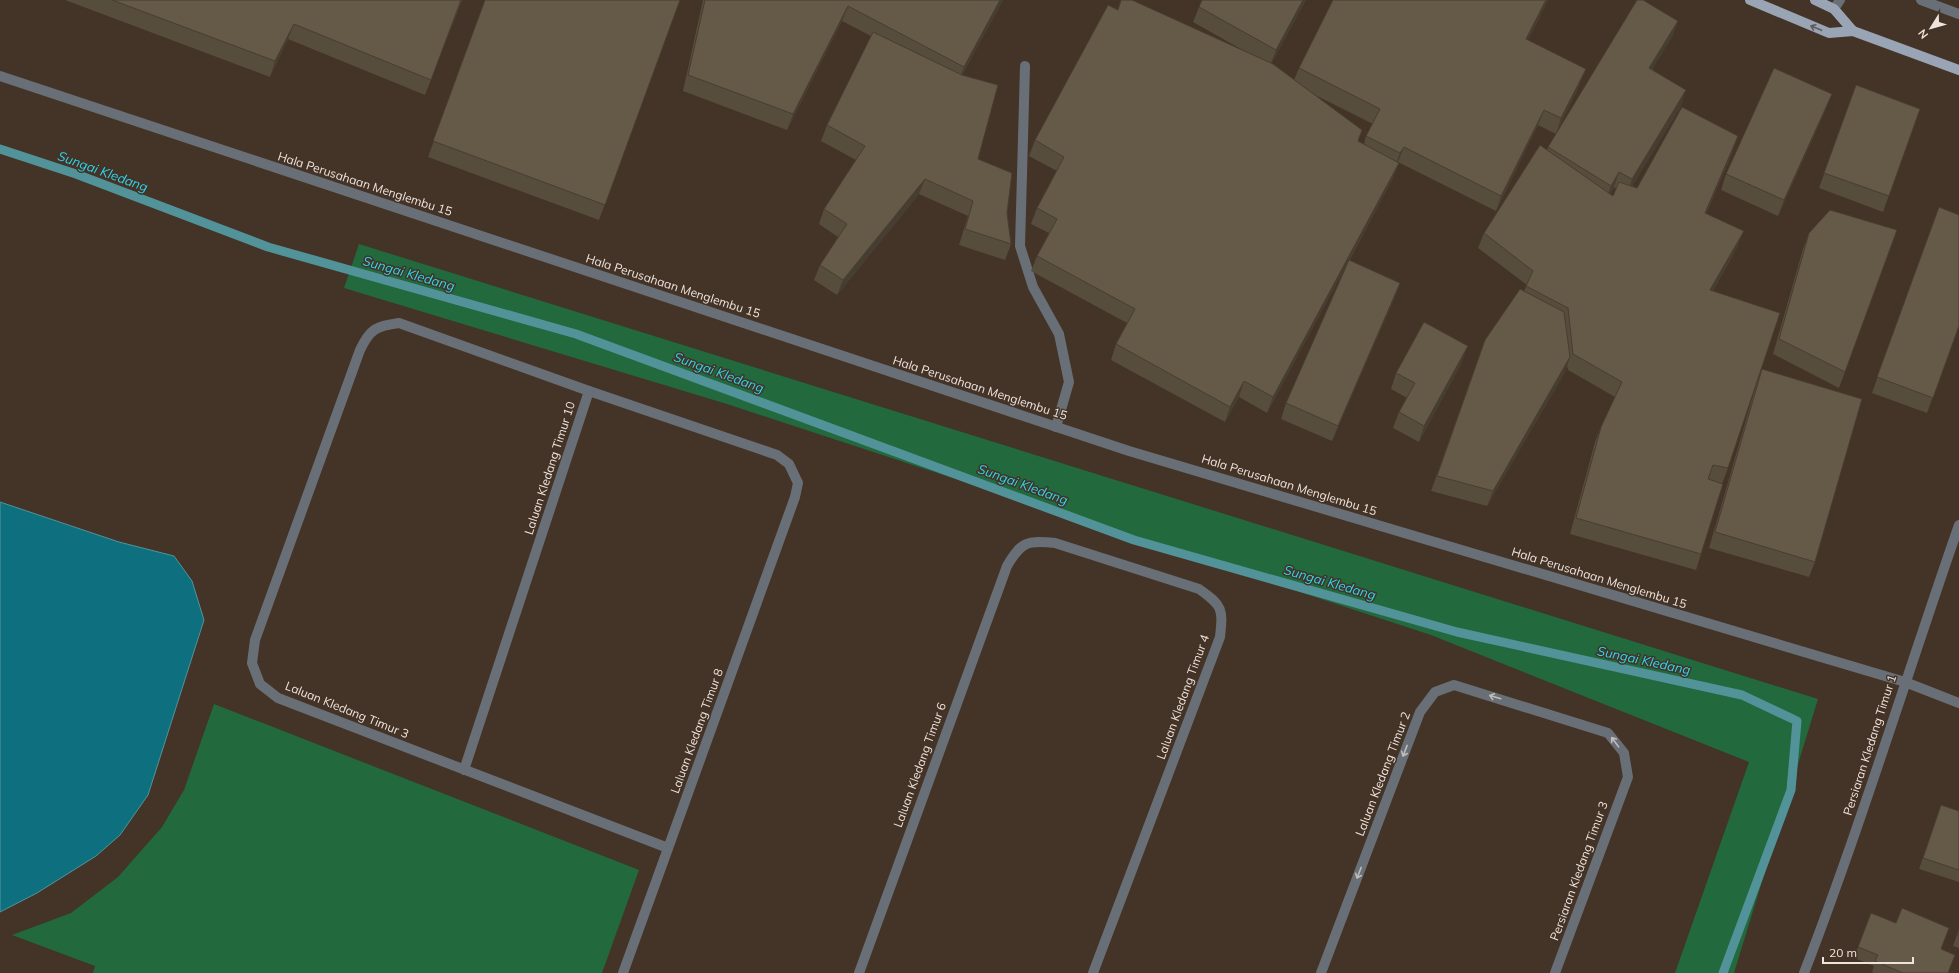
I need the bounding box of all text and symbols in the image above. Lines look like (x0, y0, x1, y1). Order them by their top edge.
north arrow (1911, 8, 1951, 48)
one-way arrow (1810, 24, 1822, 31)
text: N (1915, 26, 1931, 42)
water label: Sungai Kledang (56, 147, 150, 195)
street label: Hala Perusahaan Menglembu 15 (276, 148, 454, 219)
street label: Hala Perusahaan Menglembu 15 (584, 250, 762, 321)
water label: Sungai Kledang (361, 252, 457, 294)
water label: Sungai Kledang (672, 348, 766, 396)
street label: Hala Perusahaan Menglembu 15 (891, 352, 1069, 423)
street label: Laluan Kledang Timur 10 (521, 399, 578, 536)
street label: Hala Perusahaan Menglembu 15 (1200, 451, 1379, 518)
water label: Sungai Kledang (976, 460, 1070, 508)
street label: Hala Perusahaan Menglembu 15 (1510, 544, 1689, 611)
water label: Sungai Kledang (1282, 561, 1378, 603)
street label: Laluan Kledang Timur 4 (1153, 632, 1212, 761)
water label: Sungai Kledang (1596, 642, 1692, 678)
street label: Laluan Kledang Timur 8 (667, 666, 726, 795)
street label: Persiaran Kledang Timur 1 (1840, 673, 1899, 817)
street label: Laluan Kledang Timur 3 (283, 678, 411, 741)
one-way arrow (1488, 693, 1501, 700)
street label: Laluan Kledang Timur 6 (890, 700, 949, 829)
street label: Laluan Kledang Timur 2 (1352, 710, 1413, 838)
one-way arrow (1611, 736, 1619, 747)
one-way arrow (1401, 745, 1409, 757)
street label: Persiaran Kledang Timur 3 (1546, 799, 1611, 943)
one-way arrow (1355, 866, 1363, 878)
scale bar (1823, 939, 1913, 965)
text: 20 m (1829, 945, 1857, 960)

